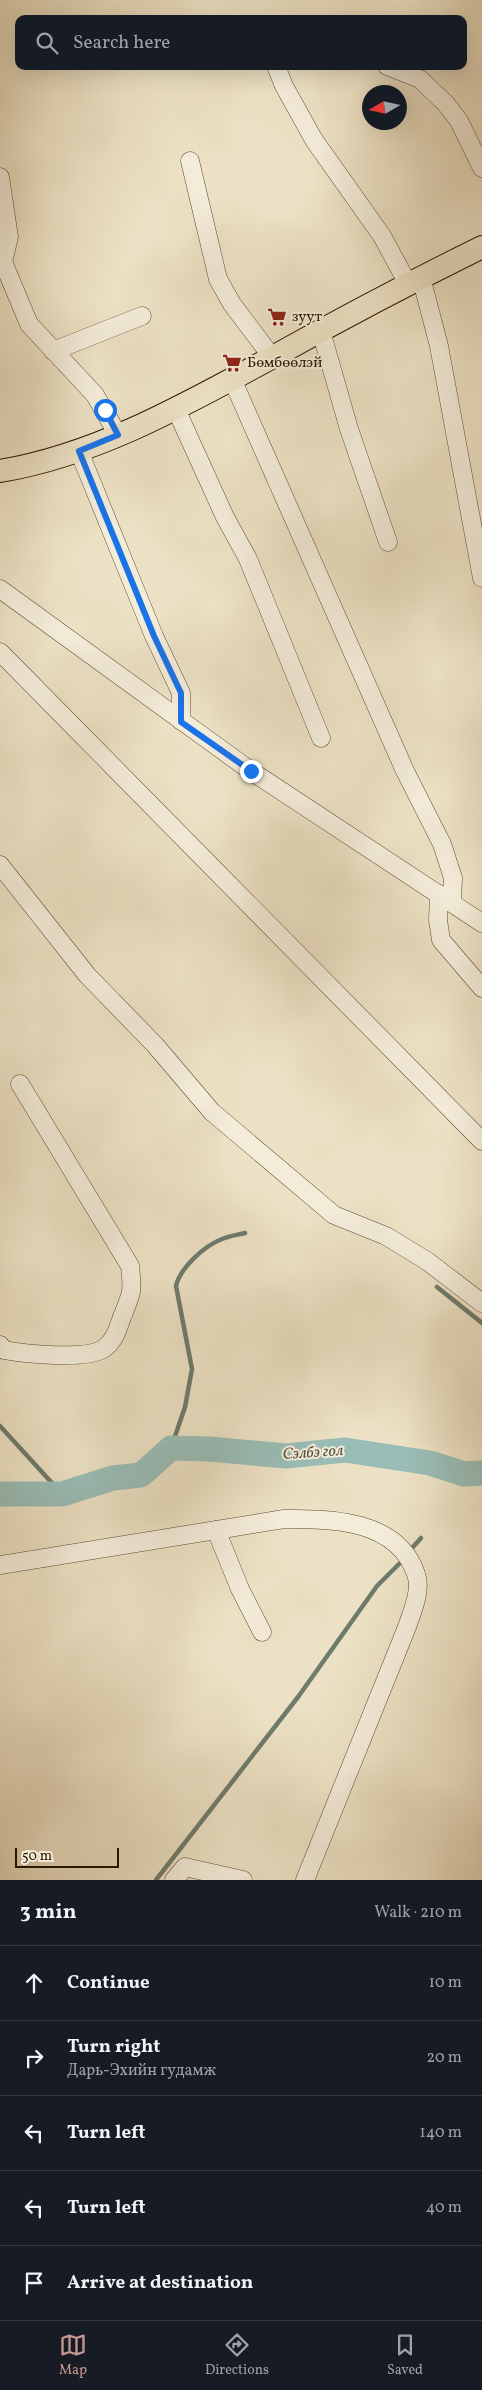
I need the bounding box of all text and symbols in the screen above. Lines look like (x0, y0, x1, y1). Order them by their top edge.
search box (15, 15, 467, 70)
icon: search (33, 29, 61, 57)
text: Search here (73, 30, 170, 56)
north arrow (362, 85, 407, 130)
supermarket icon: зуут (266, 306, 288, 328)
place label: зуут (292, 307, 322, 328)
supermarket icon: Бөмбөөлэй (221, 352, 243, 374)
place label: Бөмбөөлэй (247, 353, 322, 374)
route start (94, 399, 117, 422)
route end (240, 760, 263, 783)
water label: Сэлбэ гол (282, 1440, 344, 1466)
scale bar (15, 1845, 119, 1868)
text: 50 m (22, 1847, 52, 1866)
text: 3 min (20, 1898, 76, 1927)
text: Walk · 210 m (374, 1902, 462, 1924)
icon: ahead (20, 1969, 48, 1997)
text: Continue (67, 1970, 150, 1996)
text: 10 m (429, 1972, 462, 1994)
text: Turn right (67, 2034, 160, 2060)
icon: right (20, 2044, 48, 2072)
text: 20 m (427, 2047, 462, 2069)
text: Дарь-Эхийн гудамж (67, 2060, 216, 2082)
icon: left (20, 2119, 48, 2147)
text: Turn left (67, 2120, 146, 2146)
text: 140 m (420, 2122, 462, 2144)
icon: left (20, 2194, 48, 2222)
text: Turn left (67, 2195, 146, 2221)
text: 40 m (426, 2197, 462, 2219)
icon: arrive (20, 2269, 48, 2297)
text: Arrive at destination (67, 2270, 253, 2296)
tab: Map (59, 2331, 87, 2380)
tab: Directions (205, 2331, 269, 2380)
tab: Saved (387, 2331, 423, 2380)

